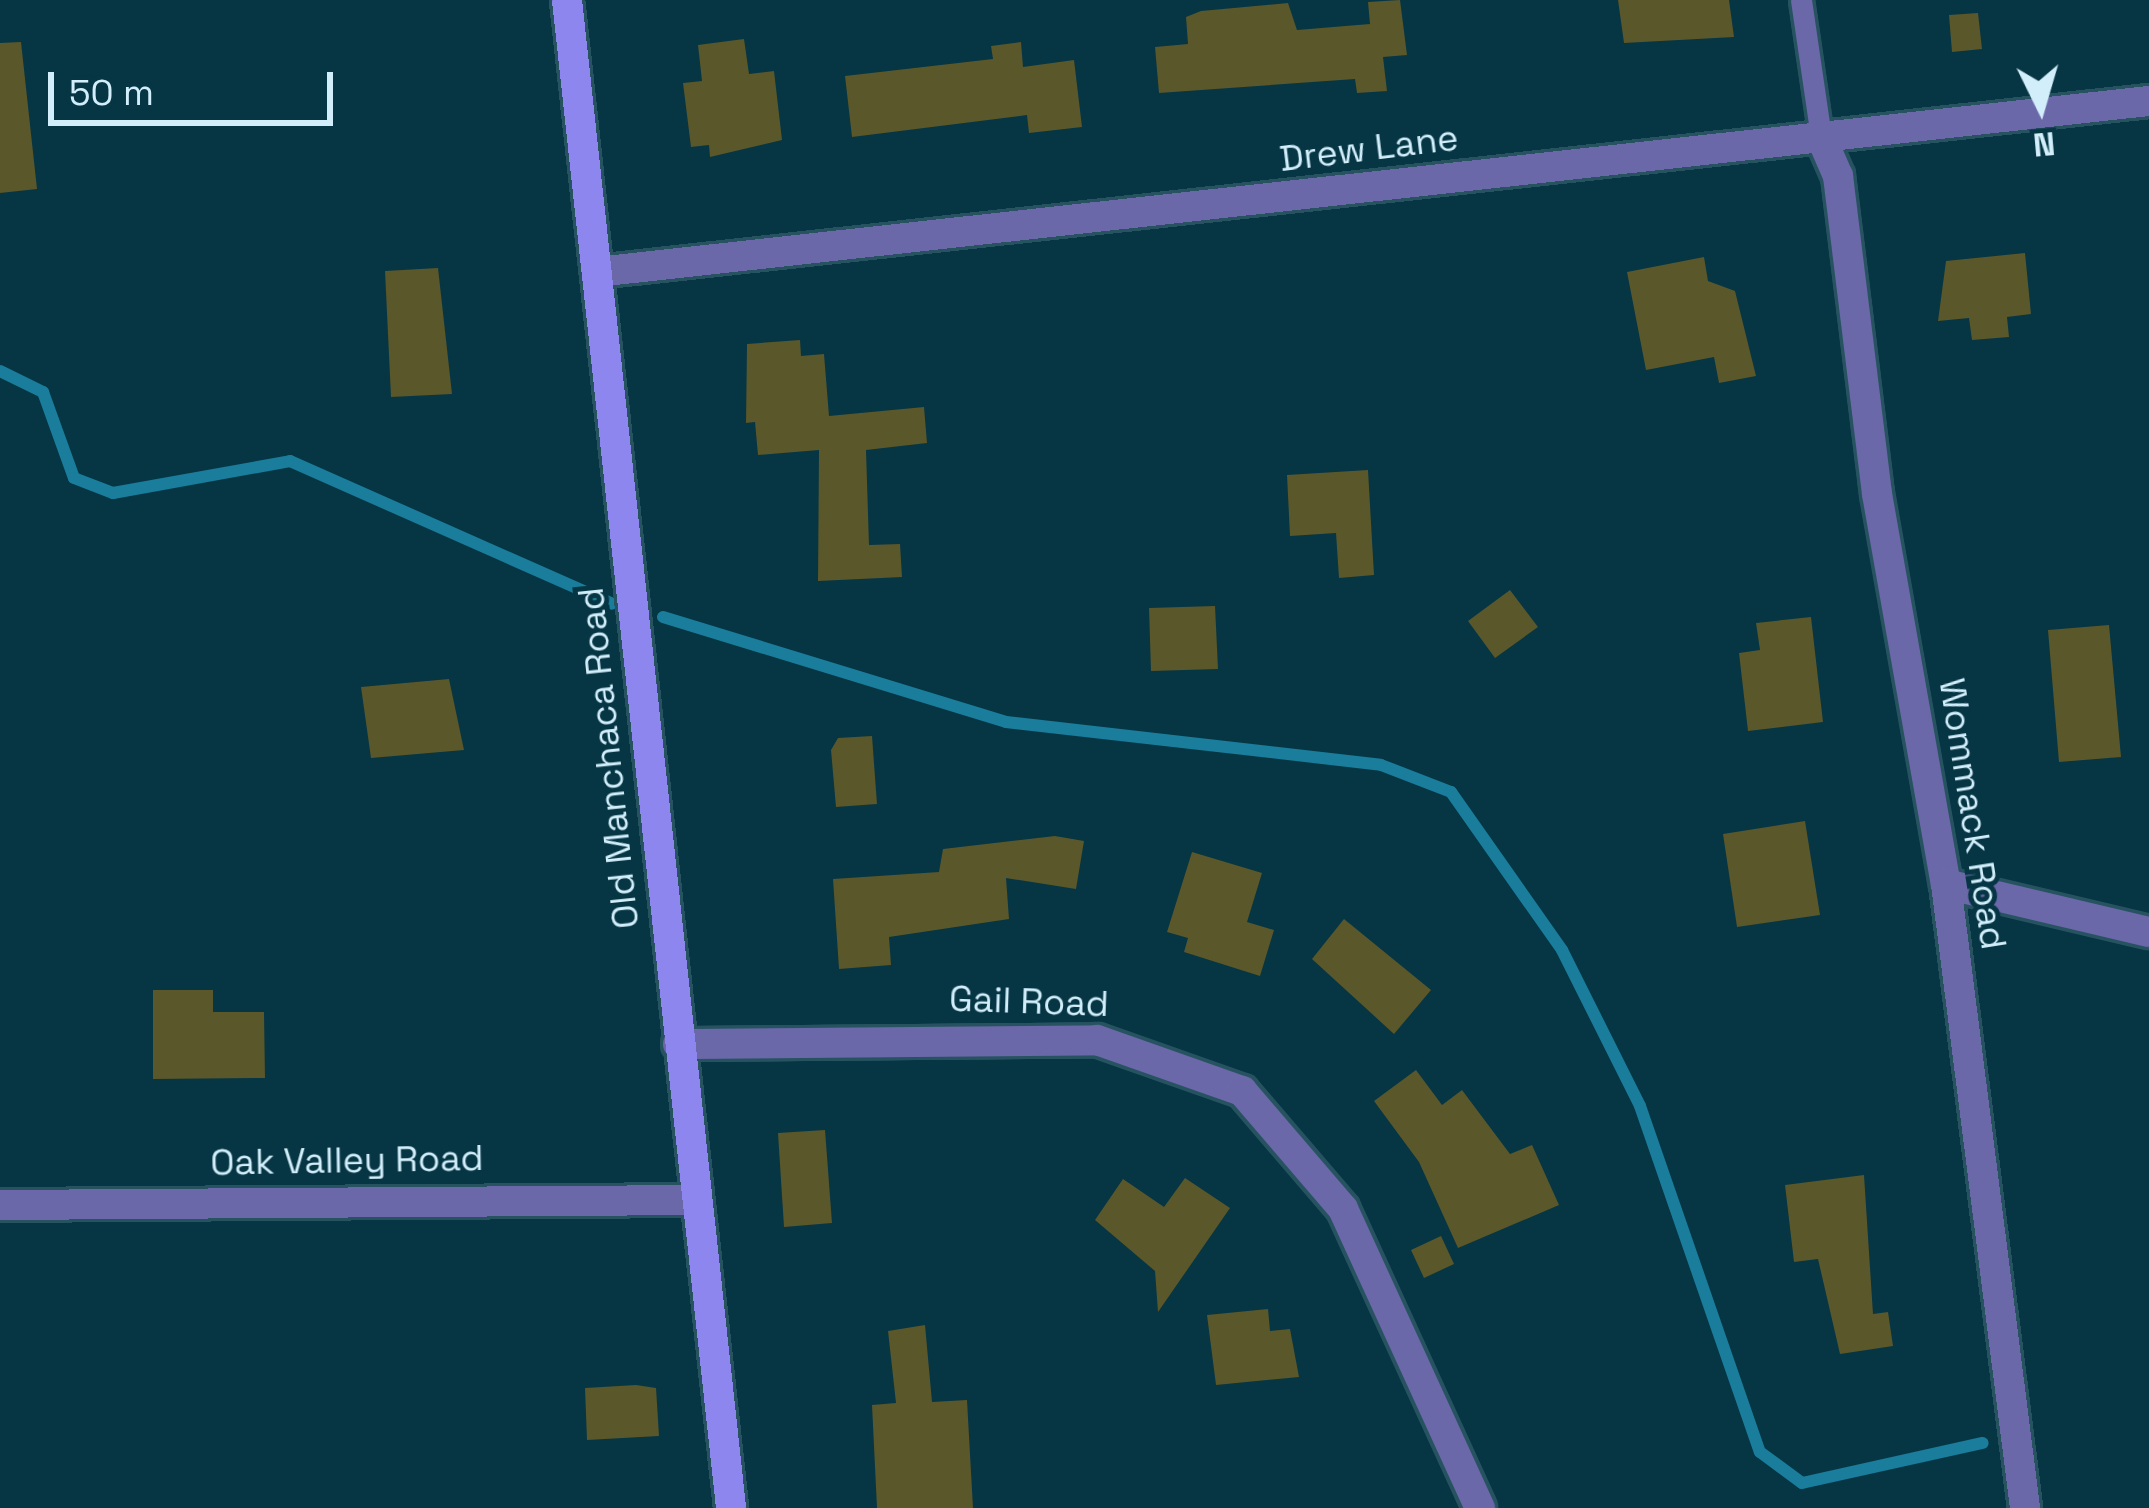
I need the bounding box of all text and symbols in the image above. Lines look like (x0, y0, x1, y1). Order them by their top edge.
scale bar (54, 48, 339, 122)
north arrow (1981, 48, 2101, 168)
text: 50 m (69, 70, 154, 116)
street label: Drew Lane (1277, 117, 1461, 181)
text: N (2031, 122, 2057, 166)
street label: Old Manchaca Road (570, 585, 648, 931)
street label: Wommack Road (1929, 675, 2015, 953)
street label: Gail Road (948, 978, 1110, 1026)
street label: Oak Valley Road (210, 1137, 484, 1185)

